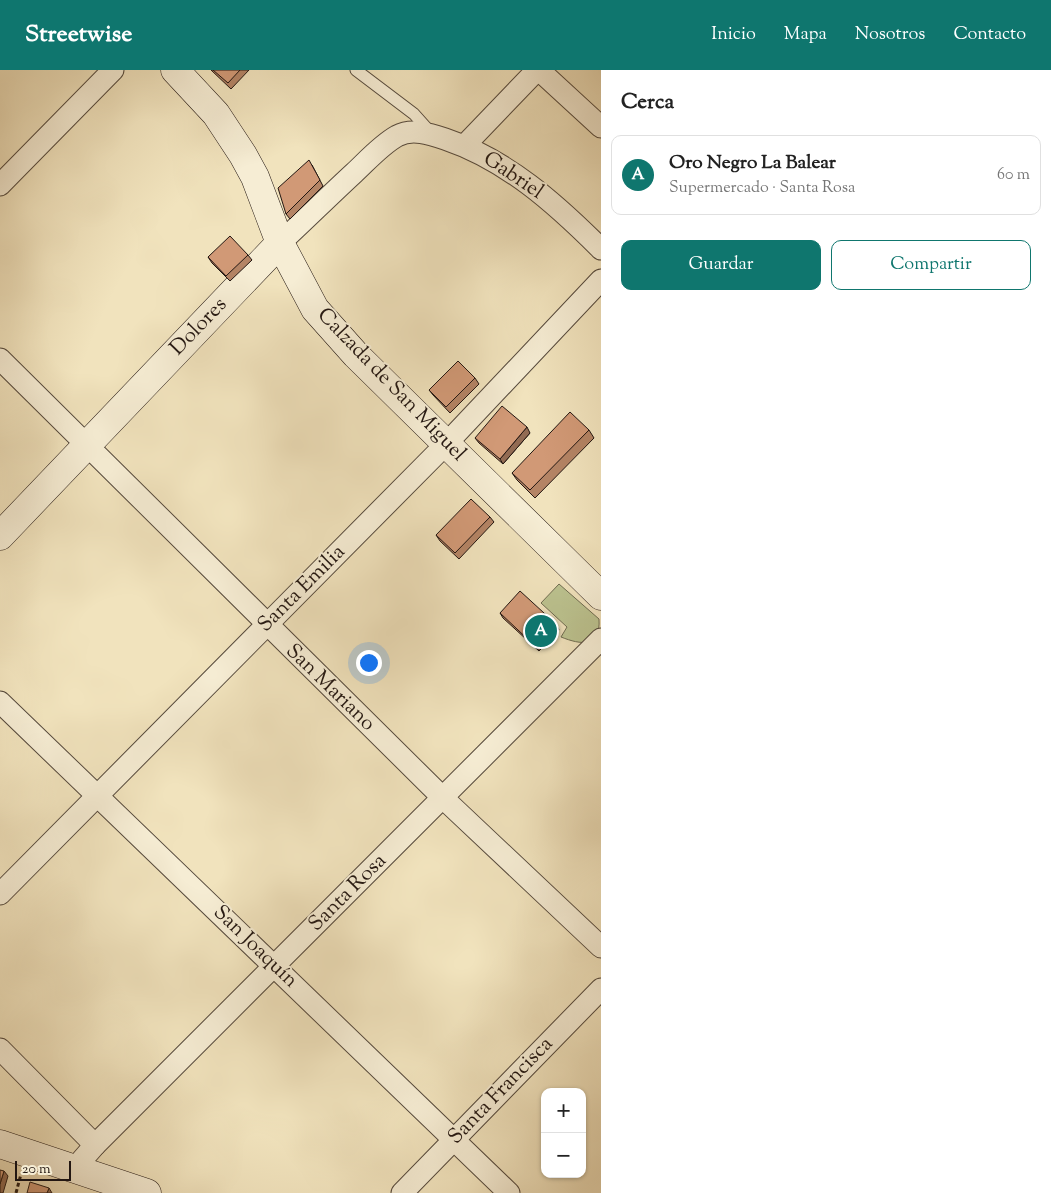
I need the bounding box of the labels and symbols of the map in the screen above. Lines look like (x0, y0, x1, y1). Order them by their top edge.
street label: Gabriel (477, 145, 549, 207)
street label: Dolores (164, 291, 234, 363)
street label: Calzada de San Miguel (310, 301, 473, 469)
street label: Santa Emilia (251, 538, 353, 640)
pin: A (525, 612, 557, 650)
street label: San Mariano (278, 637, 382, 739)
your location (356, 650, 382, 676)
street label: Santa Rosa (302, 847, 394, 939)
street label: San Joaquín (206, 899, 304, 995)
street label: Santa Francisca (442, 1030, 561, 1152)
scale bar (15, 1158, 71, 1181)

